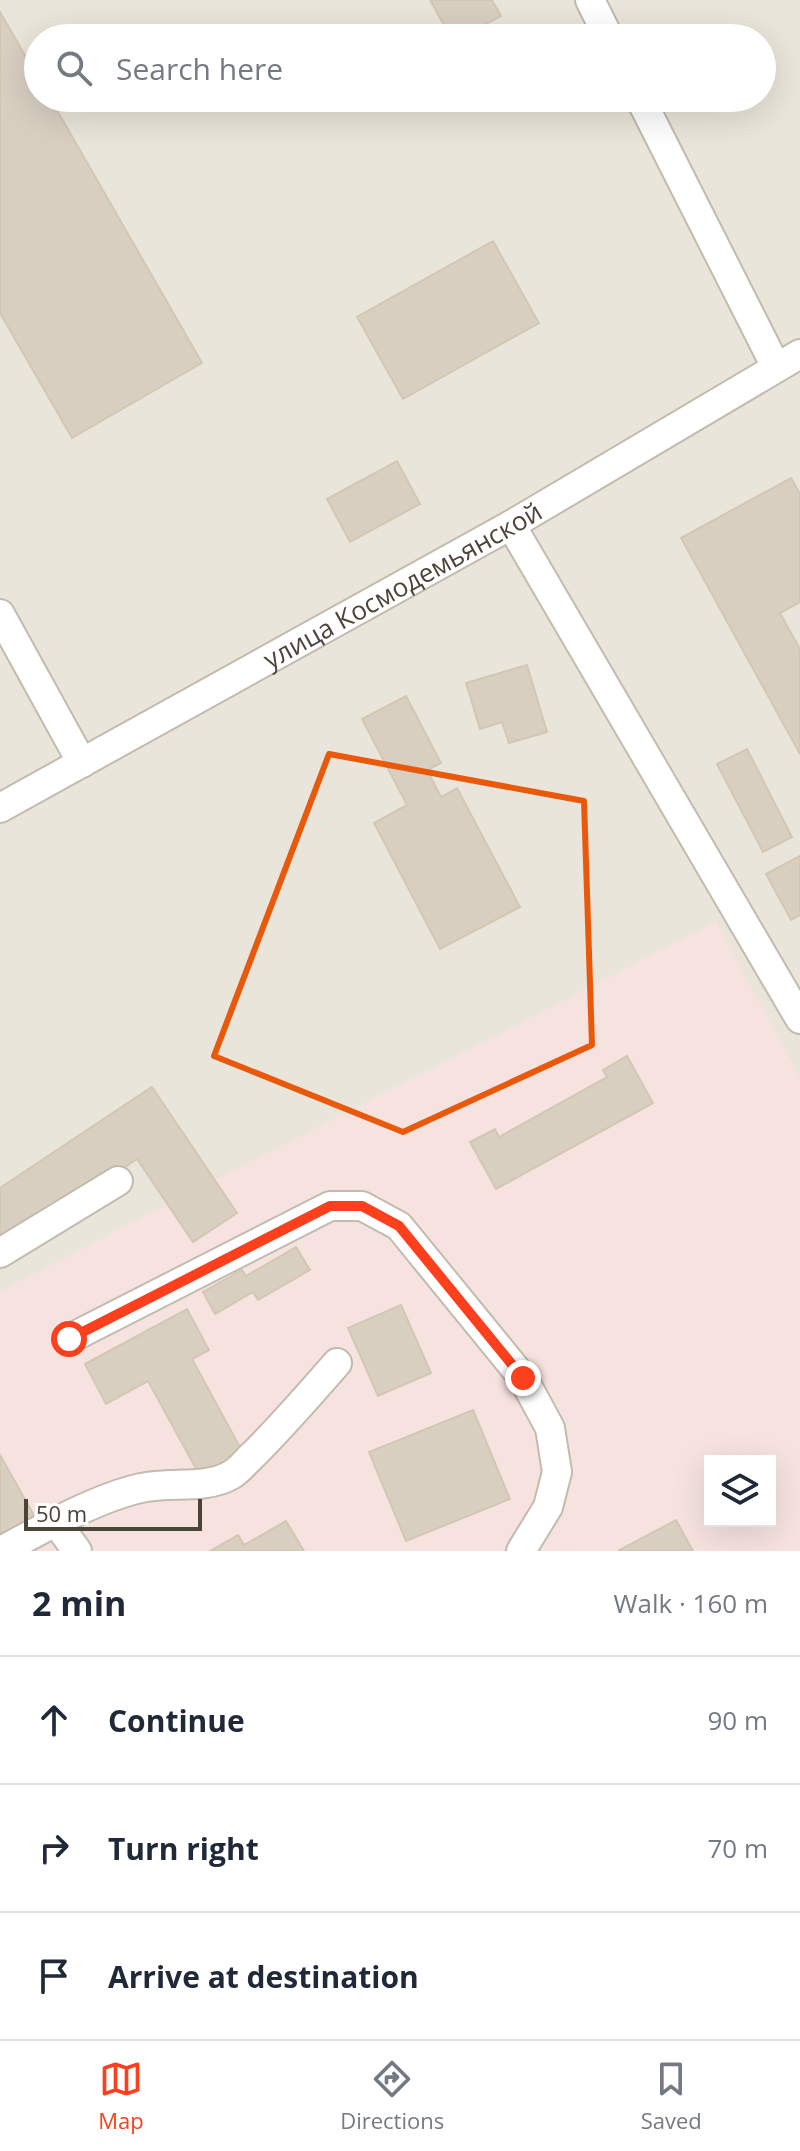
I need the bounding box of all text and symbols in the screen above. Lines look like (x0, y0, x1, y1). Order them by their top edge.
search box (24, 24, 776, 112)
icon: search (52, 46, 96, 90)
text: Search here (116, 48, 283, 89)
street label: улица Космодемьянской (257, 493, 548, 677)
route start (51, 1321, 87, 1357)
route end (505, 1360, 541, 1396)
map controls (704, 1455, 776, 1527)
button: layers (704, 1455, 776, 1527)
scale bar (24, 1495, 202, 1531)
text: 50 m (36, 1498, 87, 1528)
text: 2 min (32, 1580, 126, 1626)
text: Walk · 160 m (614, 1585, 768, 1621)
icon: ahead (32, 1698, 76, 1742)
text: Continue (108, 1700, 245, 1741)
text: 90 m (707, 1702, 768, 1738)
icon: right (32, 1826, 76, 1870)
text: Turn right (108, 1828, 259, 1869)
text: 70 m (707, 1830, 768, 1866)
icon: arrive (32, 1954, 76, 1998)
text: Arrive at destination (108, 1956, 419, 1997)
tab: Map (98, 2057, 144, 2135)
tab: Directions (340, 2057, 444, 2135)
tab: Saved (641, 2057, 702, 2135)

